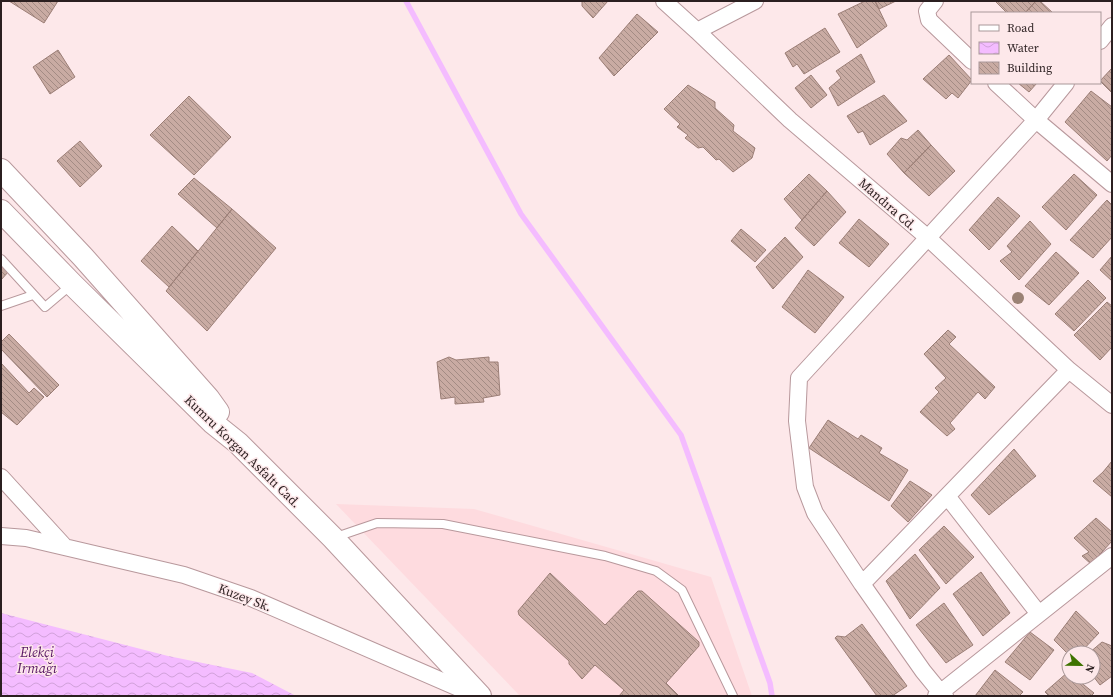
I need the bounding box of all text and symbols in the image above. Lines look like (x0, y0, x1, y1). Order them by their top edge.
legend (971, 12, 1101, 84)
text: Road (1007, 20, 1034, 36)
text: Water (1007, 40, 1039, 56)
text: Building (1007, 60, 1052, 76)
street label: Mandıra Cd. (855, 174, 920, 234)
street label: Kumru Korgan Asfaltı Cad. (181, 391, 304, 511)
street label: Kuzey Sk. (216, 580, 274, 615)
water label: Elekçi Irmağı (16, 642, 58, 678)
north arrow (1061, 645, 1101, 685)
text: N (1081, 662, 1098, 675)

